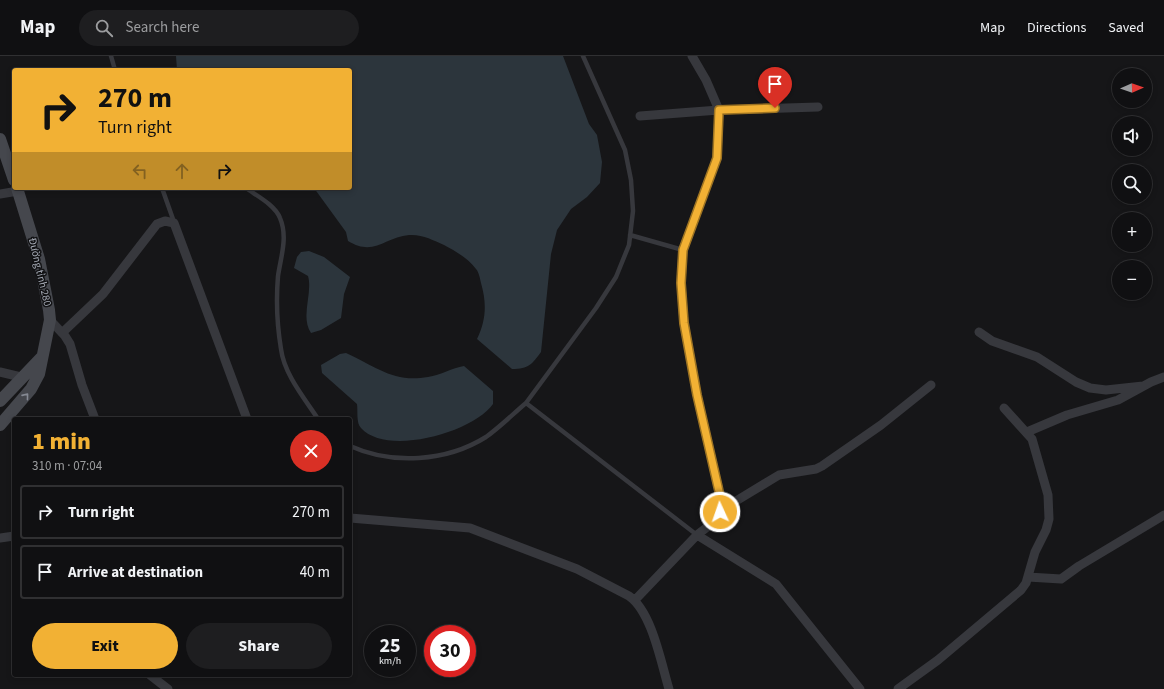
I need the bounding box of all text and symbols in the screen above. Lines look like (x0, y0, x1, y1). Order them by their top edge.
search box (79, 10, 359, 46)
text: Map (20, 14, 55, 41)
icon: search (93, 17, 115, 39)
text: Search here (125, 17, 199, 38)
text: Map (980, 18, 1005, 38)
text: Directions (1027, 18, 1086, 38)
text: Saved (1108, 18, 1144, 38)
pin (758, 67, 792, 108)
north arrow (1112, 68, 1152, 108)
map controls (1112, 68, 1152, 300)
icon: arrive (764, 73, 786, 95)
text: 270 m (98, 78, 172, 118)
icon: right (32, 84, 84, 136)
text: Turn right (98, 115, 172, 140)
button: sound (1112, 116, 1152, 156)
icon: left (129, 160, 151, 182)
icon: ahead (171, 160, 193, 182)
icon: right (213, 160, 235, 182)
button: search (1112, 164, 1152, 204)
button: + (1112, 212, 1152, 252)
street label: Đường tỉnh 280 (25, 236, 55, 308)
button: − (1112, 260, 1152, 300)
one-way arrow (21, 393, 28, 400)
text: 1 min (32, 424, 91, 459)
button: close (290, 430, 332, 472)
text: 310 m · 07:04 (32, 457, 102, 475)
position arrow (699, 491, 741, 533)
icon: right (34, 501, 56, 523)
text: Turn right (68, 502, 134, 523)
text: 270 m (292, 502, 330, 523)
icon: arrive (34, 561, 56, 583)
text: Arrive at destination (68, 562, 203, 583)
text: 40 m (300, 562, 330, 583)
button: Exit (32, 623, 178, 669)
button: Share (186, 623, 332, 669)
speed limit sign: 30 (424, 625, 476, 677)
text: 25 (379, 632, 401, 660)
text: km/h (379, 654, 401, 668)

